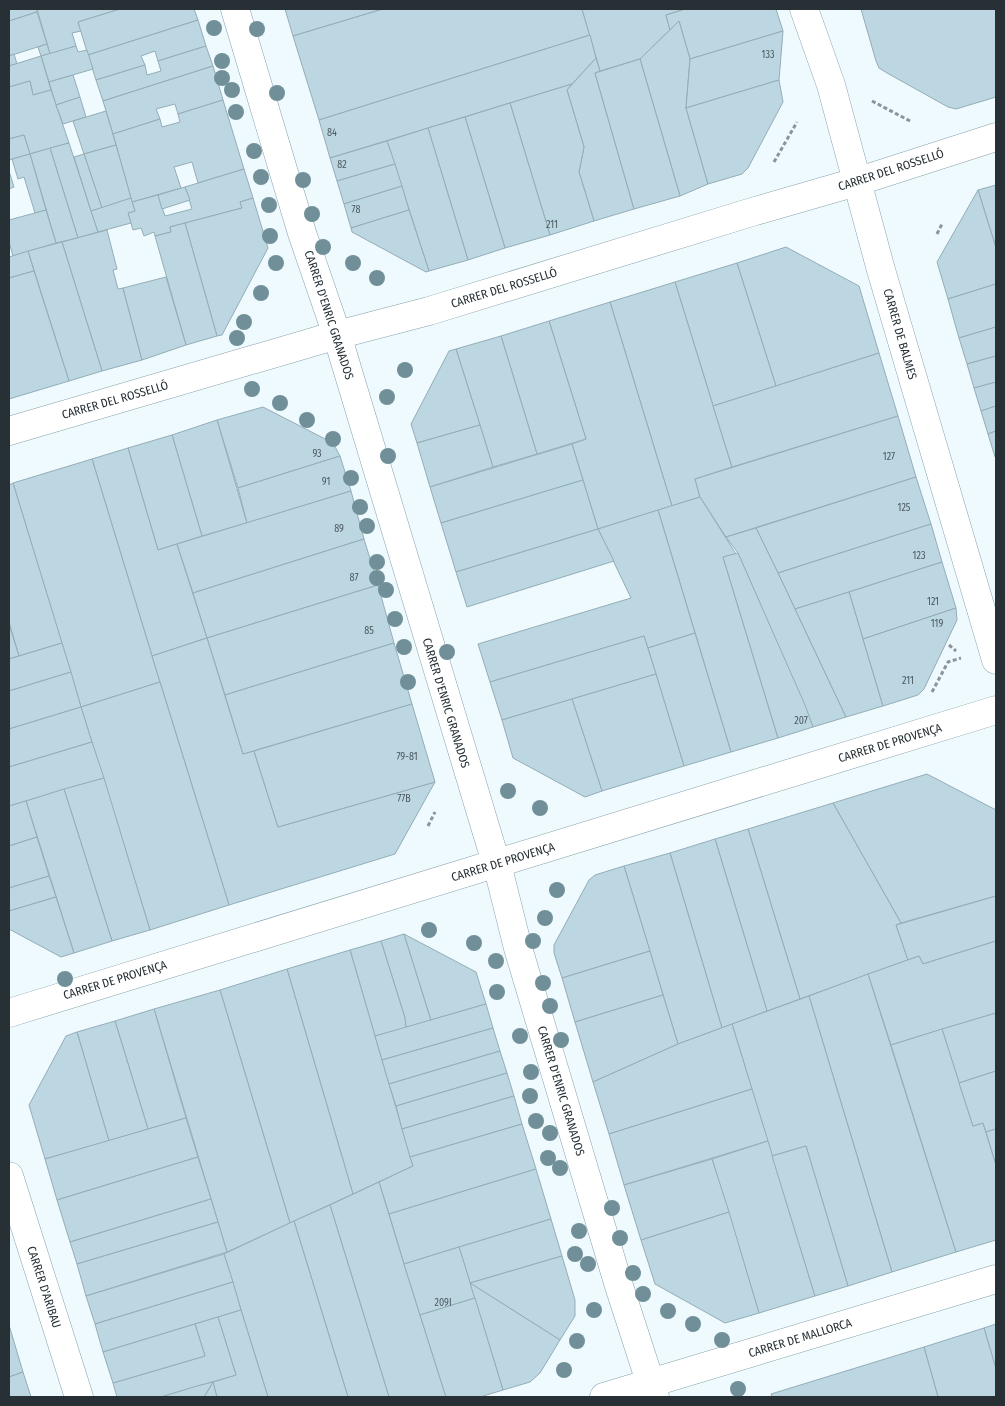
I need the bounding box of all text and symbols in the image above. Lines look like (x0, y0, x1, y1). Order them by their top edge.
house number: 133 (762, 49, 775, 61)
house number: 84 (327, 127, 337, 139)
street label: CARRER DEL ROSSELLÓ (836, 145, 946, 194)
house number: 82 (337, 159, 347, 171)
house number: 78 (352, 204, 360, 216)
house number: 211 (546, 219, 558, 231)
street label: CARRER D'ENRIC GRANADOS (301, 249, 357, 381)
street label: CARRER DEL ROSSELLÓ (449, 264, 559, 311)
street label: CARRER DE BALMES (880, 287, 920, 381)
street label: CARRER DEL ROSSELLÓ (60, 377, 170, 422)
house number: 93 (312, 448, 322, 460)
house number: 127 (883, 451, 895, 463)
house number: 91 (322, 476, 330, 488)
house number: 125 (898, 502, 911, 514)
house number: 89 (334, 523, 344, 535)
house number: 123 (913, 550, 926, 562)
house number: 87 (350, 572, 358, 584)
house number: 121 (927, 596, 939, 608)
house number: 119 (931, 618, 943, 630)
house number: 85 (364, 625, 374, 637)
street label: CARRER D'ENRIC GRANADOS (420, 636, 472, 770)
house number: 211 (902, 675, 914, 687)
house number: 207 (794, 715, 808, 727)
street label: CARRER DE PROVENÇA (837, 720, 944, 765)
house number: 79-81 (396, 751, 418, 763)
house number: 77B (397, 793, 411, 805)
street label: CARRER DE PROVENÇA (450, 839, 557, 884)
street label: CARRER DE PROVENÇA (62, 957, 169, 1002)
street label: CARRER D'ENRIC GRANADOS (535, 1024, 587, 1158)
street label: CARRER D'ARIBAU (24, 1244, 64, 1330)
house number: 209I (434, 1297, 452, 1309)
street label: CARRER DE MALLORCA (747, 1315, 854, 1360)

